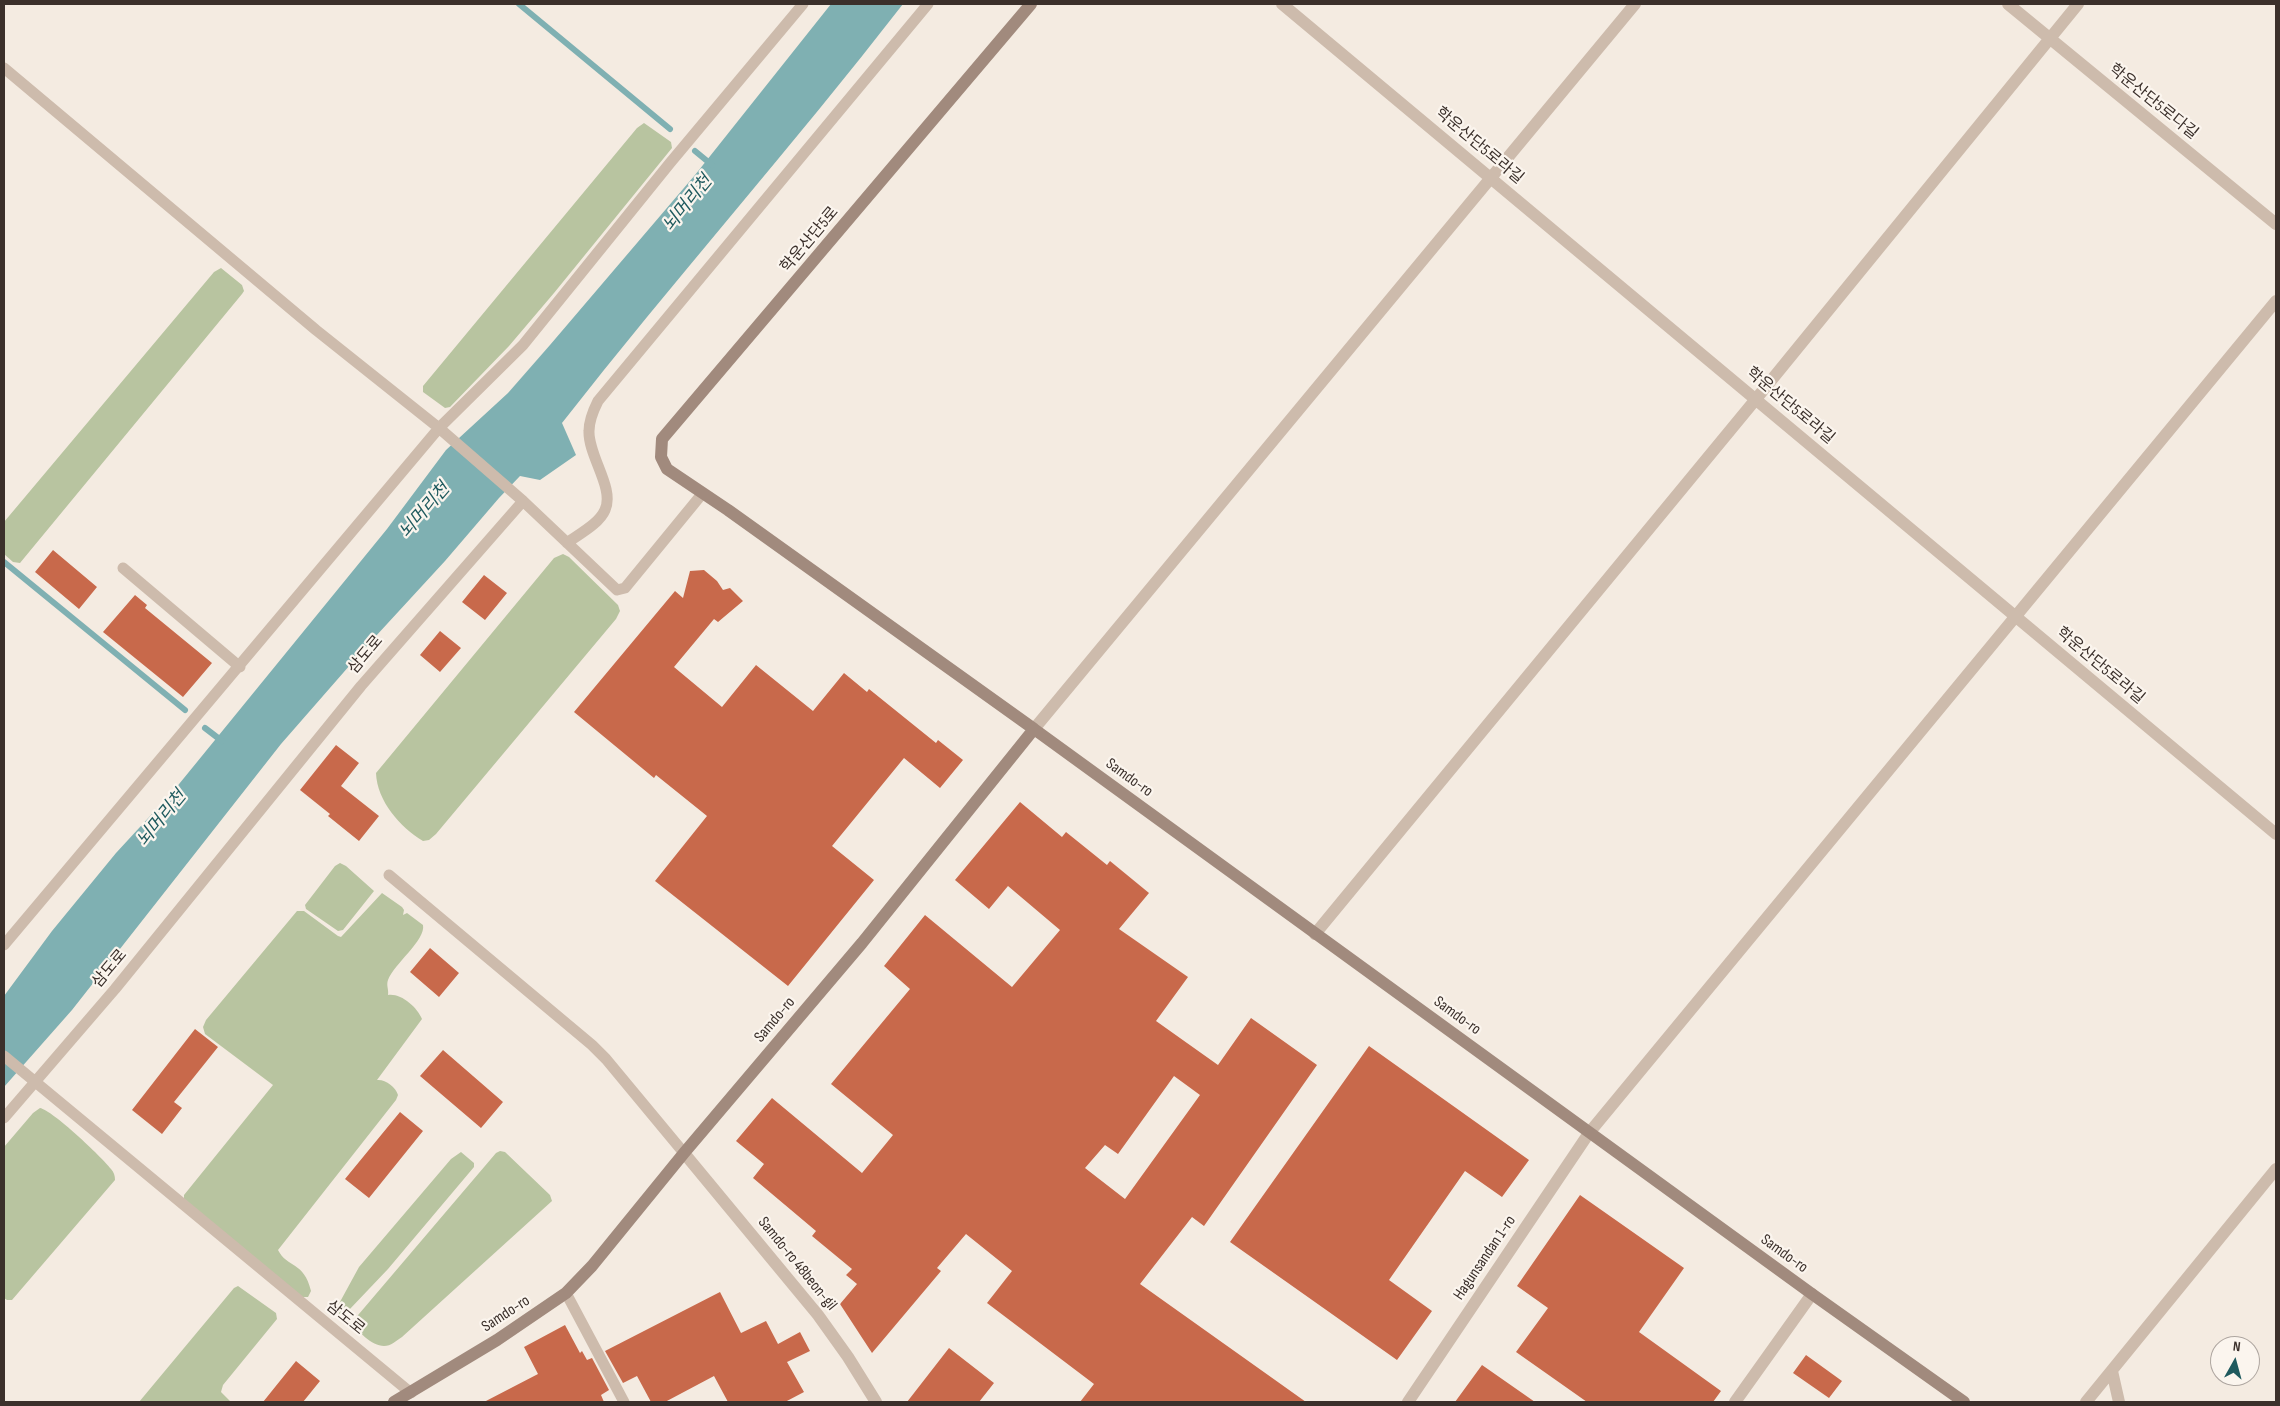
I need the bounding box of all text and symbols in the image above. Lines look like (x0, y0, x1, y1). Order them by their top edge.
street label: 학운산단5로다길 (2104, 60, 2202, 144)
street label: 학운산단5로라길 (1431, 103, 1527, 189)
water label: 뇌머리천 (659, 171, 717, 237)
street label: 학운산단5로 (777, 203, 843, 277)
street label: 학운산단5로라길 (1742, 363, 1838, 449)
water label: 뇌머리천 (395, 479, 455, 543)
street label: 학운산단5로라길 (2052, 623, 2148, 709)
street label: 삼도로 (344, 632, 388, 678)
street label: Samdo-ro (1102, 755, 1156, 801)
water label: 뇌머리천 (133, 786, 191, 852)
street label: 삼도로 (88, 946, 132, 992)
street label: Samdo-ro (750, 993, 800, 1047)
street label: Samdo-ro (1430, 993, 1484, 1039)
street label: Hagunsandan 1-ro (1450, 1212, 1520, 1304)
street label: Samdo-ro 48beon-gil (753, 1213, 841, 1315)
street label: Samdo-ro (1757, 1231, 1811, 1277)
street label: Samdo-ro (478, 1291, 534, 1337)
street label: 삼도로 (322, 1297, 368, 1339)
north arrow (2210, 1336, 2260, 1386)
text: N (2232, 1338, 2242, 1355)

